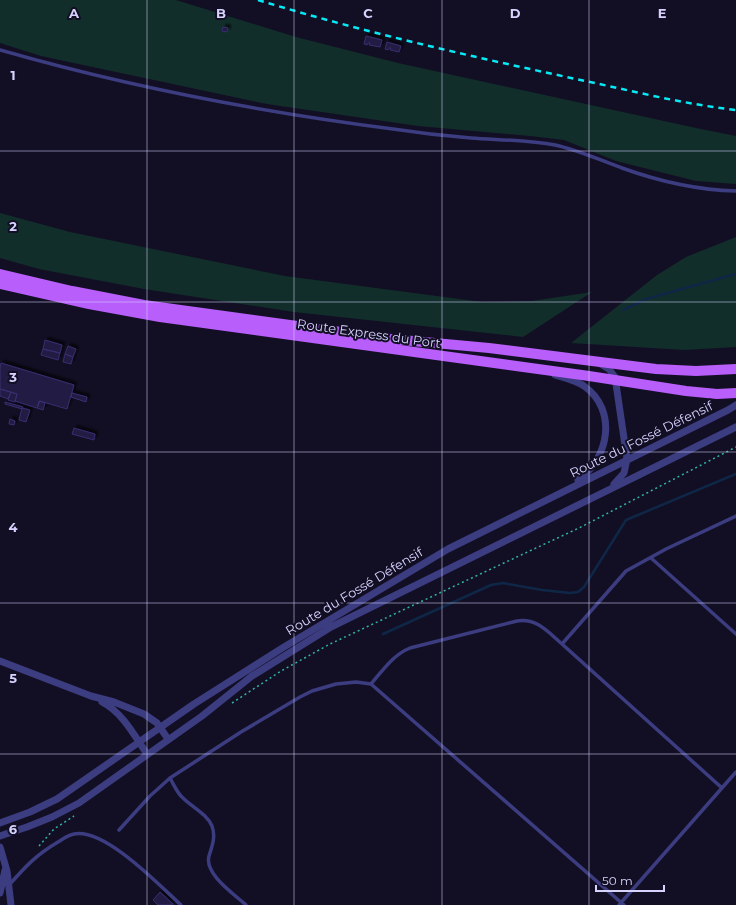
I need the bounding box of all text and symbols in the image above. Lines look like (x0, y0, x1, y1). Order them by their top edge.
text: A (68, 5, 80, 21)
text: B (216, 5, 226, 21)
text: C (363, 5, 373, 21)
text: D (510, 5, 521, 21)
text: E (658, 5, 667, 21)
text: 1 (10, 67, 16, 83)
text: 2 (9, 218, 17, 234)
street label: Route Express du Port (296, 315, 442, 351)
text: 3 (8, 369, 17, 385)
street label: Route du Fossé Défensif (567, 397, 716, 481)
text: 4 (9, 519, 18, 535)
street label: Route du Fossé Défensif (282, 543, 426, 638)
text: 5 (9, 670, 17, 686)
text: 6 (9, 821, 18, 837)
scale bar (596, 867, 664, 893)
text: 50 m (602, 873, 633, 888)

